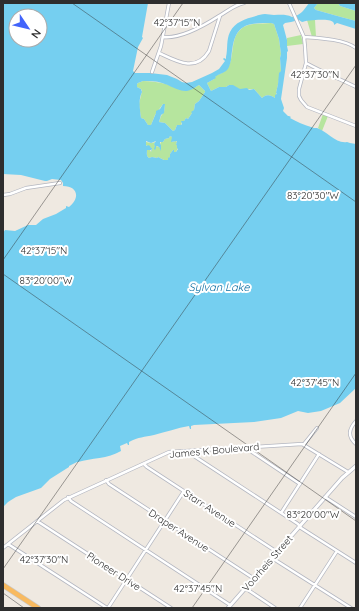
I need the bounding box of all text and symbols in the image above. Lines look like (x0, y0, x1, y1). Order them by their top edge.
north arrow (8, 8, 48, 48)
text: 42°37'15"N (154, 16, 200, 29)
text: N (28, 26, 44, 41)
text: 42°37'30"N (291, 68, 339, 81)
text: 83°20'30"W (287, 189, 339, 202)
text: 42°37'15"N (21, 244, 67, 257)
text: 83°20'00"W (20, 274, 73, 287)
water label: Sylvan Lake (189, 280, 250, 294)
text: 42°37'45"N (291, 376, 339, 389)
street label: James K Boulevard (168, 440, 260, 461)
street label: Starr Avenue (181, 487, 239, 530)
street label: Draper Avenue (146, 506, 212, 555)
text: 83°20'00"W (287, 508, 340, 521)
street label: Voorheis Street (239, 532, 296, 594)
street label: Pioneer Drive (84, 549, 144, 594)
text: 42°37'30"N (20, 553, 68, 566)
text: 42°37'45"N (174, 582, 222, 595)

